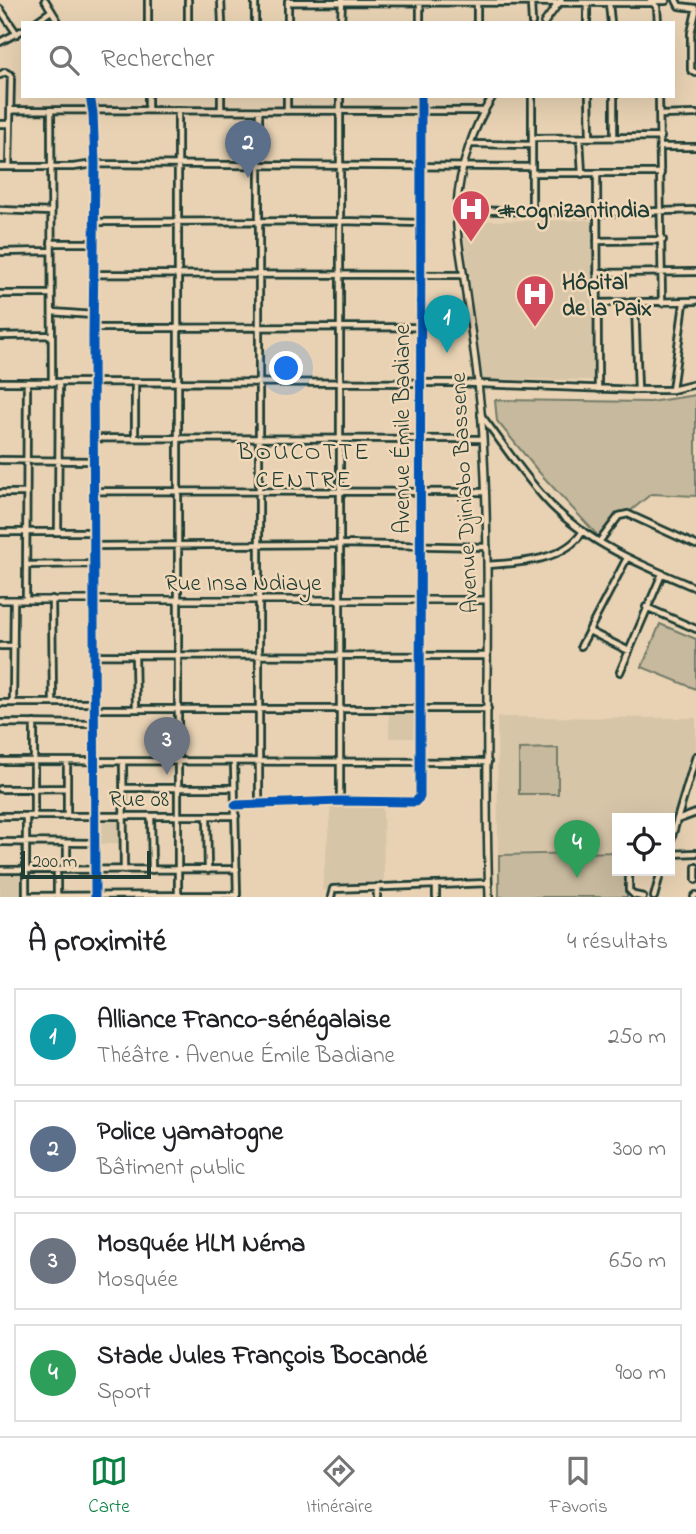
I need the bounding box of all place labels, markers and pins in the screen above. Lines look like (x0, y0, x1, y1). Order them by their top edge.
pin: 2 (225, 120, 271, 178)
hospital icon: #cognizantindia (450, 188, 492, 243)
place label: #cognizantindia (497, 195, 650, 230)
place label: Hôpital de la Paix (562, 267, 652, 326)
hospital icon: Hôpital de la Paix (514, 273, 556, 328)
pin: 1 (424, 295, 470, 353)
pin: 3 (144, 717, 190, 775)
pin: 4 (554, 820, 600, 878)

